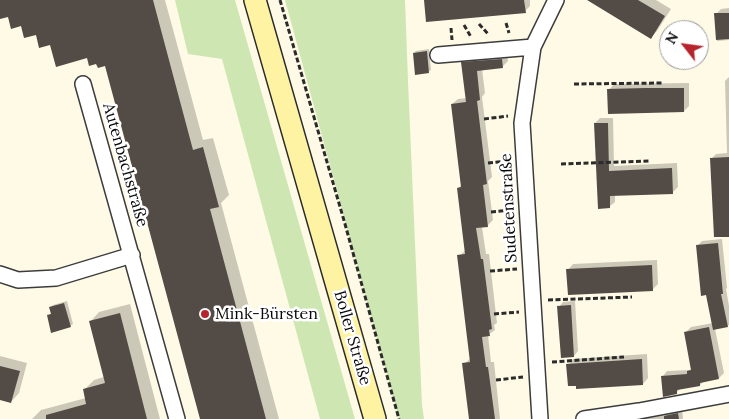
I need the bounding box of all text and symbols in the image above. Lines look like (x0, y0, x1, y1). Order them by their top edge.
north arrow (659, 20, 709, 70)
text: N (661, 29, 682, 47)
street label: Autenbachstraße (98, 101, 152, 229)
street label: Sudetenstraße (497, 153, 521, 263)
street label: Boller Straße (329, 288, 375, 388)
place label: Mink-Bürsten (215, 304, 318, 324)
marker: Mink-Bürsten (199, 308, 211, 320)

